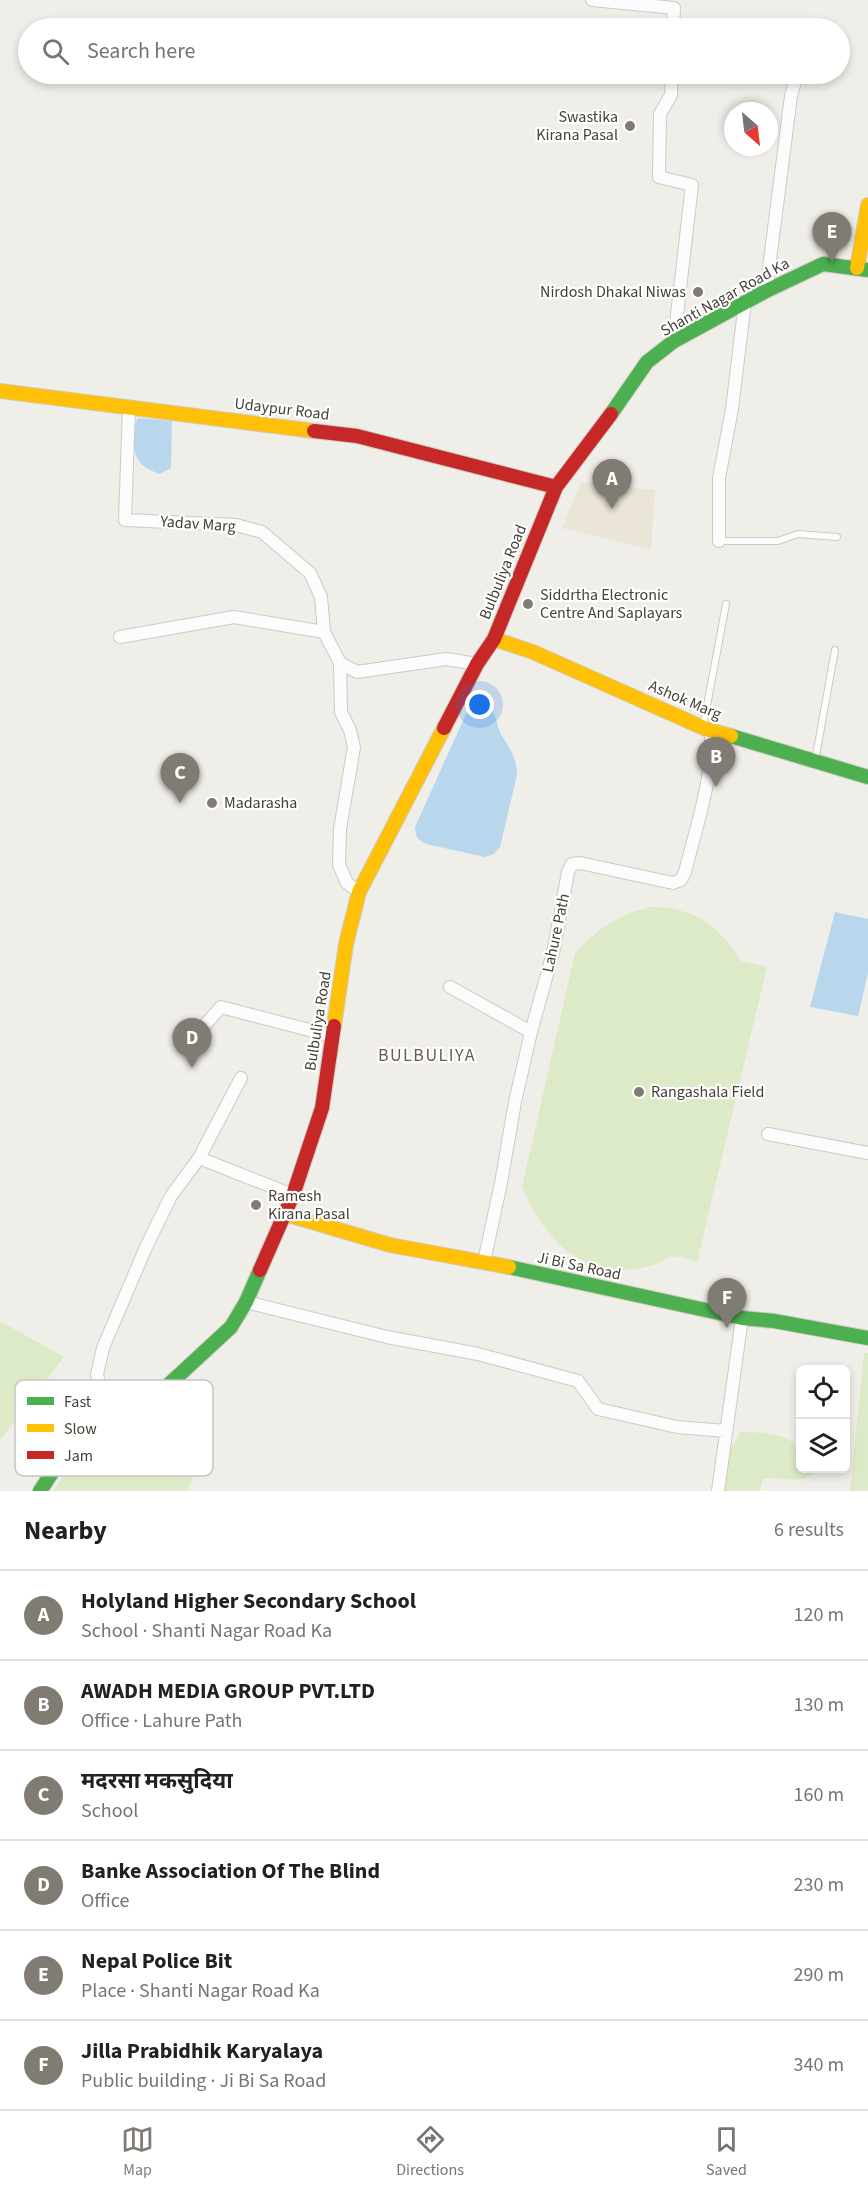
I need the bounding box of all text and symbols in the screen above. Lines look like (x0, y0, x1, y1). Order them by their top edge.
search box (18, 18, 850, 84)
icon: search (39, 35, 72, 68)
text: Search here (87, 35, 195, 67)
north arrow (724, 102, 778, 156)
place label: Swastika Kirana Pasal (536, 106, 618, 146)
marker: Swastika Kirana Pasal (623, 119, 637, 133)
pin: E (812, 212, 852, 262)
street label: Shanti Nagar Road Ka (656, 252, 794, 342)
place label: Nirdosh Dhakal Niwas (540, 281, 686, 303)
marker: Nirdosh Dhakal Niwas (691, 285, 705, 299)
street label: Udaypur Road (233, 392, 331, 426)
pin: A (592, 460, 632, 509)
street label: Yadav Marg (159, 510, 236, 538)
street label: Bulbuliya Road (474, 521, 532, 623)
place label: Siddrtha Electronic Centre And Saplayars (540, 584, 683, 624)
marker: Siddrtha Electronic Centre And Saplayars (521, 597, 535, 611)
street label: Ashok Marg (645, 675, 725, 725)
your location (465, 690, 494, 719)
pin: B (696, 738, 736, 787)
pin: C (160, 754, 200, 803)
place label: Madarasha (224, 792, 297, 814)
marker: Madarasha (205, 796, 219, 810)
street label: Lahure Path (537, 892, 575, 974)
street label: Bulbuliya Road (299, 970, 337, 1072)
pin: D (172, 1018, 212, 1068)
district label: BULBULIYA (378, 1043, 476, 1068)
place label: Rangashala Field (651, 1081, 764, 1103)
marker: Rangashala Field (632, 1085, 646, 1099)
place label: Ramesh Kirana Pasal (268, 1185, 350, 1225)
marker: Ramesh Kirana Pasal (249, 1198, 263, 1212)
street label: Ji Bi Sa Road (535, 1246, 623, 1286)
pin: F (708, 1278, 746, 1328)
map controls (796, 1365, 850, 1473)
button: locate (796, 1365, 850, 1419)
legend (15, 1380, 213, 1476)
text: Fast (64, 1391, 92, 1413)
text: Slow (64, 1418, 97, 1440)
button: layers (796, 1419, 850, 1473)
text: Jam (64, 1445, 93, 1467)
text: Nearby (24, 1512, 107, 1549)
text: 6 results (774, 1516, 844, 1544)
text: Holyland Higher Secondary School (81, 1585, 416, 1617)
text: A (38, 1601, 49, 1629)
text: 120 m (794, 1601, 844, 1629)
text: School · Shanti Nagar Road Ka (81, 1617, 332, 1645)
text: AWADH MEDIA GROUP PVT.LTD (81, 1675, 375, 1707)
text: B (37, 1691, 50, 1719)
text: 130 m (794, 1691, 844, 1719)
text: Office · Lahure Path (81, 1707, 242, 1735)
text: मदरसा मकसुदिया (81, 1765, 233, 1797)
text: C (38, 1781, 49, 1809)
text: 160 m (794, 1781, 844, 1809)
text: School (81, 1797, 138, 1825)
text: Banke Association Of The Blind (81, 1855, 380, 1887)
text: D (37, 1871, 50, 1899)
text: 230 m (794, 1871, 844, 1899)
text: Office (81, 1887, 129, 1915)
text: Nepal Police Bit (81, 1945, 232, 1977)
text: E (38, 1961, 49, 1989)
text: 290 m (794, 1961, 844, 1989)
text: Place · Shanti Nagar Road Ka (81, 1977, 320, 2005)
text: Jilla Prabidhik Karyalaya (81, 2035, 323, 2067)
text: F (38, 2051, 49, 2079)
text: 340 m (794, 2051, 844, 2079)
text: Public building · Ji Bi Sa Road (81, 2067, 326, 2095)
tab: Map (121, 2123, 154, 2181)
tab: Directions (396, 2123, 464, 2181)
tab: Saved (706, 2123, 747, 2181)

